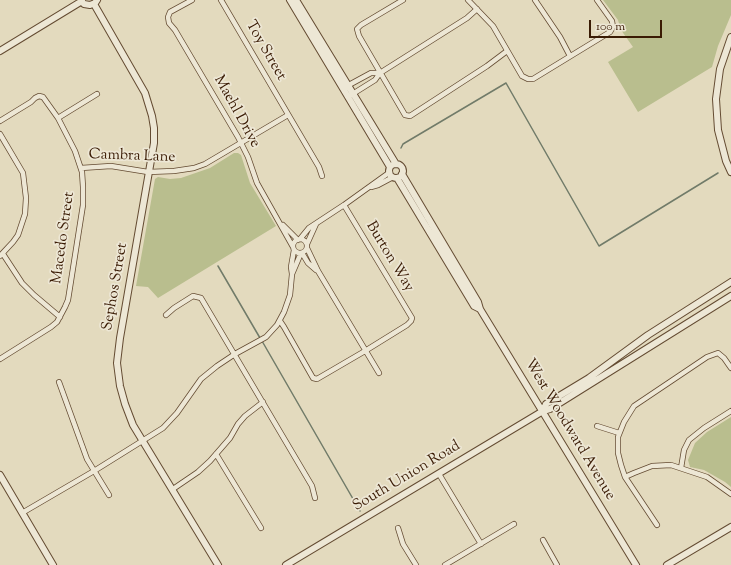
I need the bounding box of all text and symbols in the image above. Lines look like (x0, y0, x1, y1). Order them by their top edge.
scale bar (591, 12, 664, 38)
street label: Toy Street (241, 18, 289, 84)
text: 100 m (596, 18, 625, 36)
street label: Maehl Drive (209, 73, 263, 151)
street label: Cambra Lane (88, 146, 176, 168)
street label: Macedo Street (49, 191, 79, 285)
street label: Burton Way (361, 218, 417, 296)
street label: Sephos Street (99, 242, 133, 332)
street label: West Woodward Avenue (520, 356, 618, 504)
street label: South Union Road (350, 438, 464, 516)

